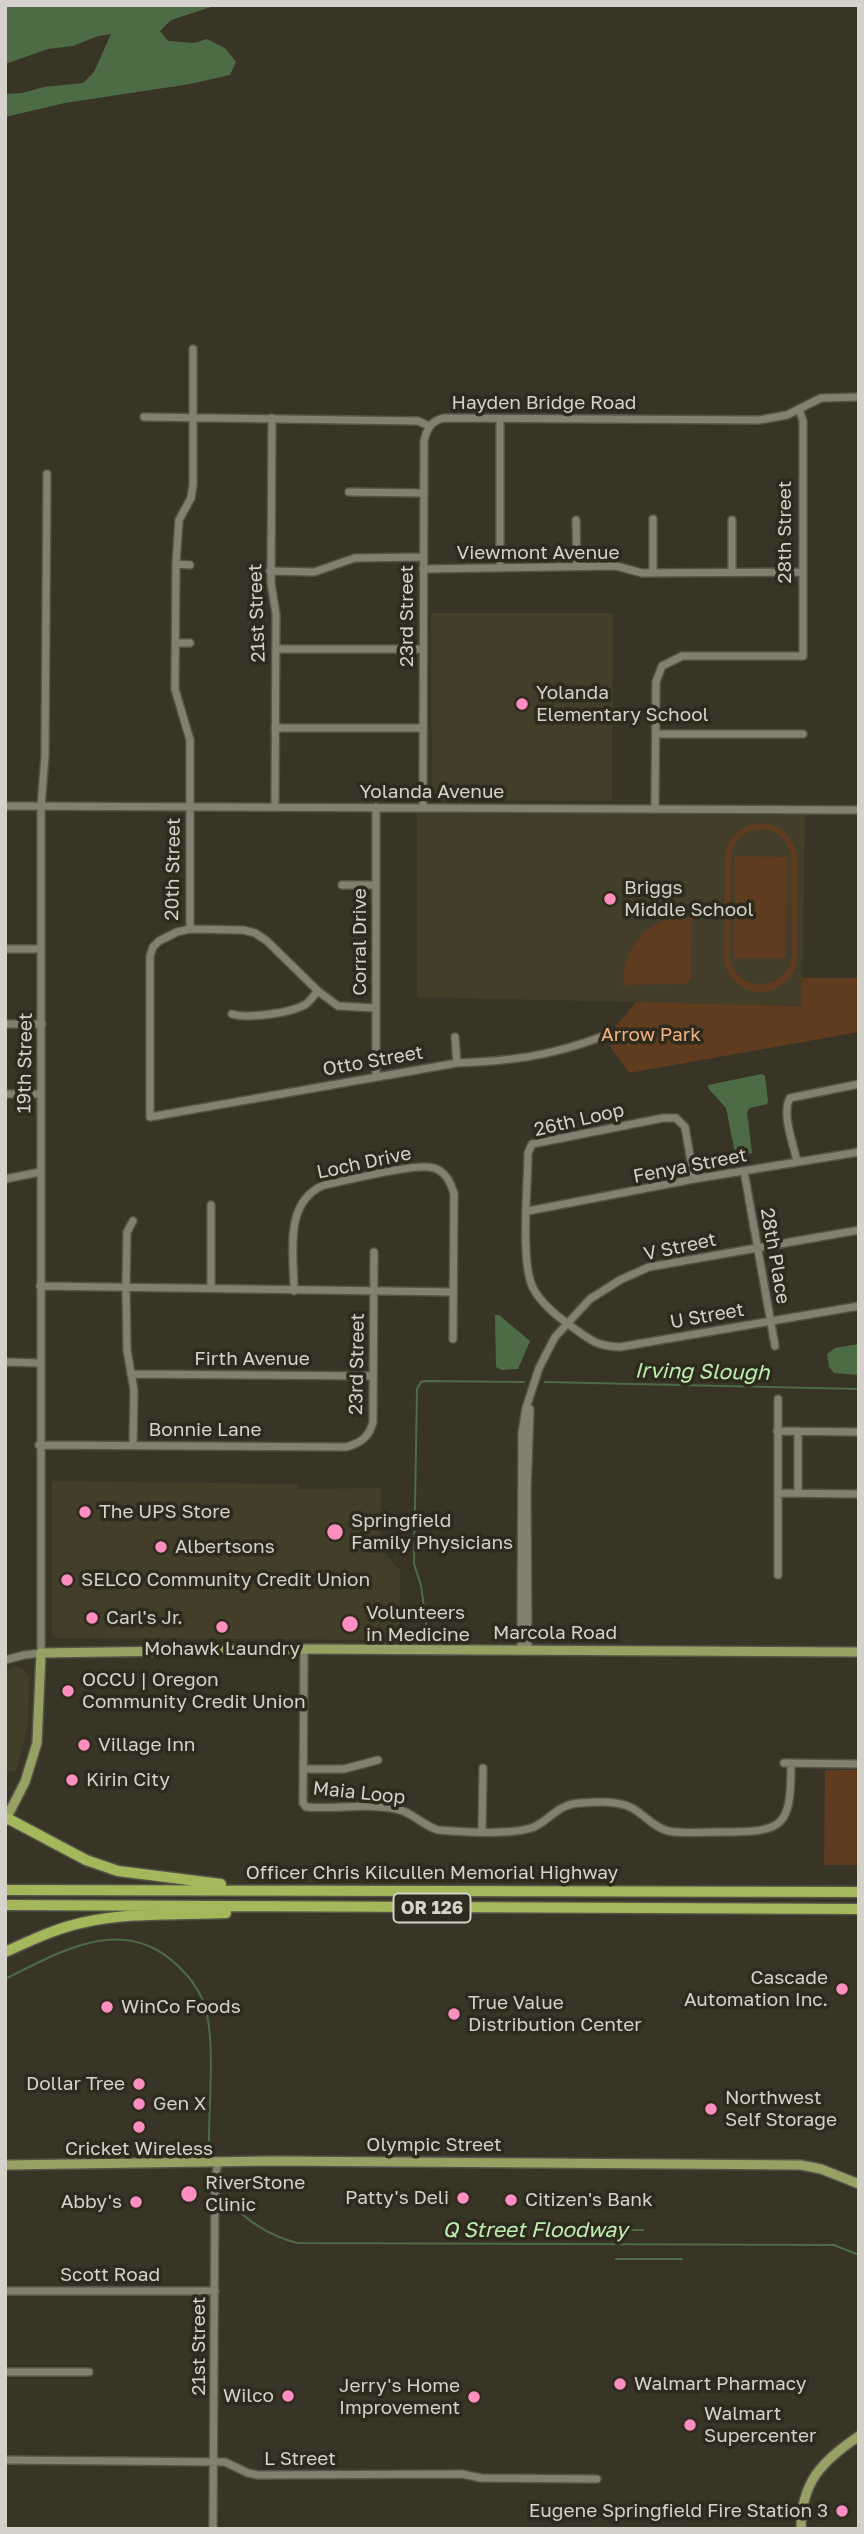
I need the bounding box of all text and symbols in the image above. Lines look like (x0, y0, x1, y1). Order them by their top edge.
street label: Hayden Bridge Road (451, 392, 637, 414)
street label: 28th Street (774, 481, 796, 583)
street label: Viewmont Avenue (456, 542, 620, 564)
street label: 21st Street (244, 563, 270, 663)
street label: 23rd Street (396, 565, 418, 667)
place label: Yolanda Elementary School (536, 682, 709, 726)
marker: Yolanda Elementary School (514, 696, 530, 712)
street label: Yolanda Avenue (360, 781, 504, 803)
street label: 20th Street (161, 817, 185, 921)
place label: Briggs Middle School (624, 877, 754, 921)
street label: Corral Drive (349, 888, 371, 996)
marker: Briggs Middle School (602, 891, 618, 907)
street label: 19th Street (13, 1012, 37, 1114)
park label: Arrow Park (601, 1024, 701, 1046)
street label: Otto Street (321, 1041, 425, 1081)
street label: 26th Loop (532, 1099, 626, 1141)
street label: Loch Drive (315, 1142, 413, 1184)
street label: Fenya Street (631, 1144, 749, 1188)
street label: 28th Place (755, 1206, 795, 1306)
street label: V Street (642, 1228, 718, 1266)
street label: U Street (668, 1298, 746, 1334)
street label: 23rd Street (345, 1313, 369, 1415)
street label: Firth Avenue (194, 1348, 310, 1370)
water label: Irving Slough (634, 1358, 770, 1386)
street label: Bonnie Lane (149, 1419, 261, 1441)
place label: The UPS Store (99, 1501, 230, 1523)
marker: The UPS Store (77, 1504, 93, 1520)
place label: Springfield Family Physicians (351, 1510, 513, 1554)
marker: Springfield Family Physicians (325, 1522, 345, 1542)
place label: Albertsons (175, 1536, 275, 1558)
marker: Albertsons (153, 1539, 169, 1555)
place label: SELCO Community Credit Union (81, 1569, 370, 1591)
marker: SELCO Community Credit Union (59, 1572, 75, 1588)
place label: Volunteers in Medicine (366, 1602, 470, 1646)
place label: Carl's Jr. (106, 1607, 183, 1629)
marker: Carl's Jr. (84, 1610, 100, 1626)
marker: Volunteers in Medicine (340, 1614, 360, 1634)
marker: Mohawk Laundry (214, 1619, 230, 1635)
street label: Marcola Road (493, 1622, 617, 1644)
place label: Mohawk Laundry (144, 1638, 300, 1660)
place label: OCCU | Oregon Community Credit Union (82, 1669, 306, 1713)
marker: OCCU | Oregon Community Credit Union (60, 1683, 76, 1699)
place label: Village Inn (98, 1734, 196, 1756)
marker: Village Inn (76, 1737, 92, 1753)
place label: Kirin City (86, 1769, 170, 1791)
marker: Kirin City (64, 1772, 80, 1788)
street label: Maia Loop (312, 1777, 406, 1809)
street label: Officer Chris Kilcullen Memorial Highway (246, 1862, 618, 1884)
road number: OR 126 (394, 1894, 471, 1922)
place label: Cascade Automation Inc. (684, 1967, 828, 2011)
marker: Cascade Automation Inc. (834, 1981, 850, 1997)
place label: True Value Distribution Center (468, 1992, 642, 2036)
place label: WinCo Foods (121, 1996, 241, 2018)
marker: WinCo Foods (99, 1999, 115, 2015)
marker: True Value Distribution Center (446, 2006, 462, 2022)
place label: Dollar Tree (26, 2073, 125, 2095)
marker: Dollar Tree (131, 2076, 147, 2092)
place label: Northwest Self Storage (725, 2087, 837, 2131)
place label: Gen X (153, 2093, 206, 2115)
marker: Gen X (131, 2096, 147, 2112)
marker: Northwest Self Storage (703, 2101, 719, 2117)
marker: Cricket Wireless (131, 2119, 147, 2135)
street label: Olympic Street (366, 2134, 502, 2156)
place label: Cricket Wireless (65, 2138, 213, 2160)
place label: RiverStone Clinic (205, 2172, 305, 2216)
marker: RiverStone Clinic (179, 2184, 199, 2204)
place label: Patty's Deli (345, 2187, 449, 2209)
place label: Citizen's Bank (525, 2189, 653, 2211)
marker: Patty's Deli (455, 2190, 471, 2206)
place label: Abby's (61, 2191, 122, 2213)
marker: Citizen's Bank (503, 2192, 519, 2208)
marker: Abby's (128, 2194, 144, 2210)
water label: Q Street Floodway (442, 2217, 628, 2243)
street label: Scott Road (60, 2264, 160, 2286)
street label: 21st Street (188, 2297, 210, 2395)
place label: Walmart Pharmacy (634, 2373, 806, 2395)
place label: Jerry's Home Improvement (339, 2375, 460, 2419)
marker: Walmart Pharmacy (612, 2376, 628, 2392)
place label: Wilco (223, 2385, 274, 2407)
marker: Wilco (280, 2388, 296, 2404)
marker: Jerry's Home Improvement (466, 2389, 482, 2405)
place label: Walmart Supercenter (704, 2403, 816, 2447)
marker: Walmart Supercenter (682, 2417, 698, 2433)
street label: L Street (264, 2448, 336, 2470)
place label: Eugene Springfield Fire Station 3 (529, 2500, 828, 2522)
marker: Eugene Springfield Fire Station 3 (834, 2503, 850, 2519)

